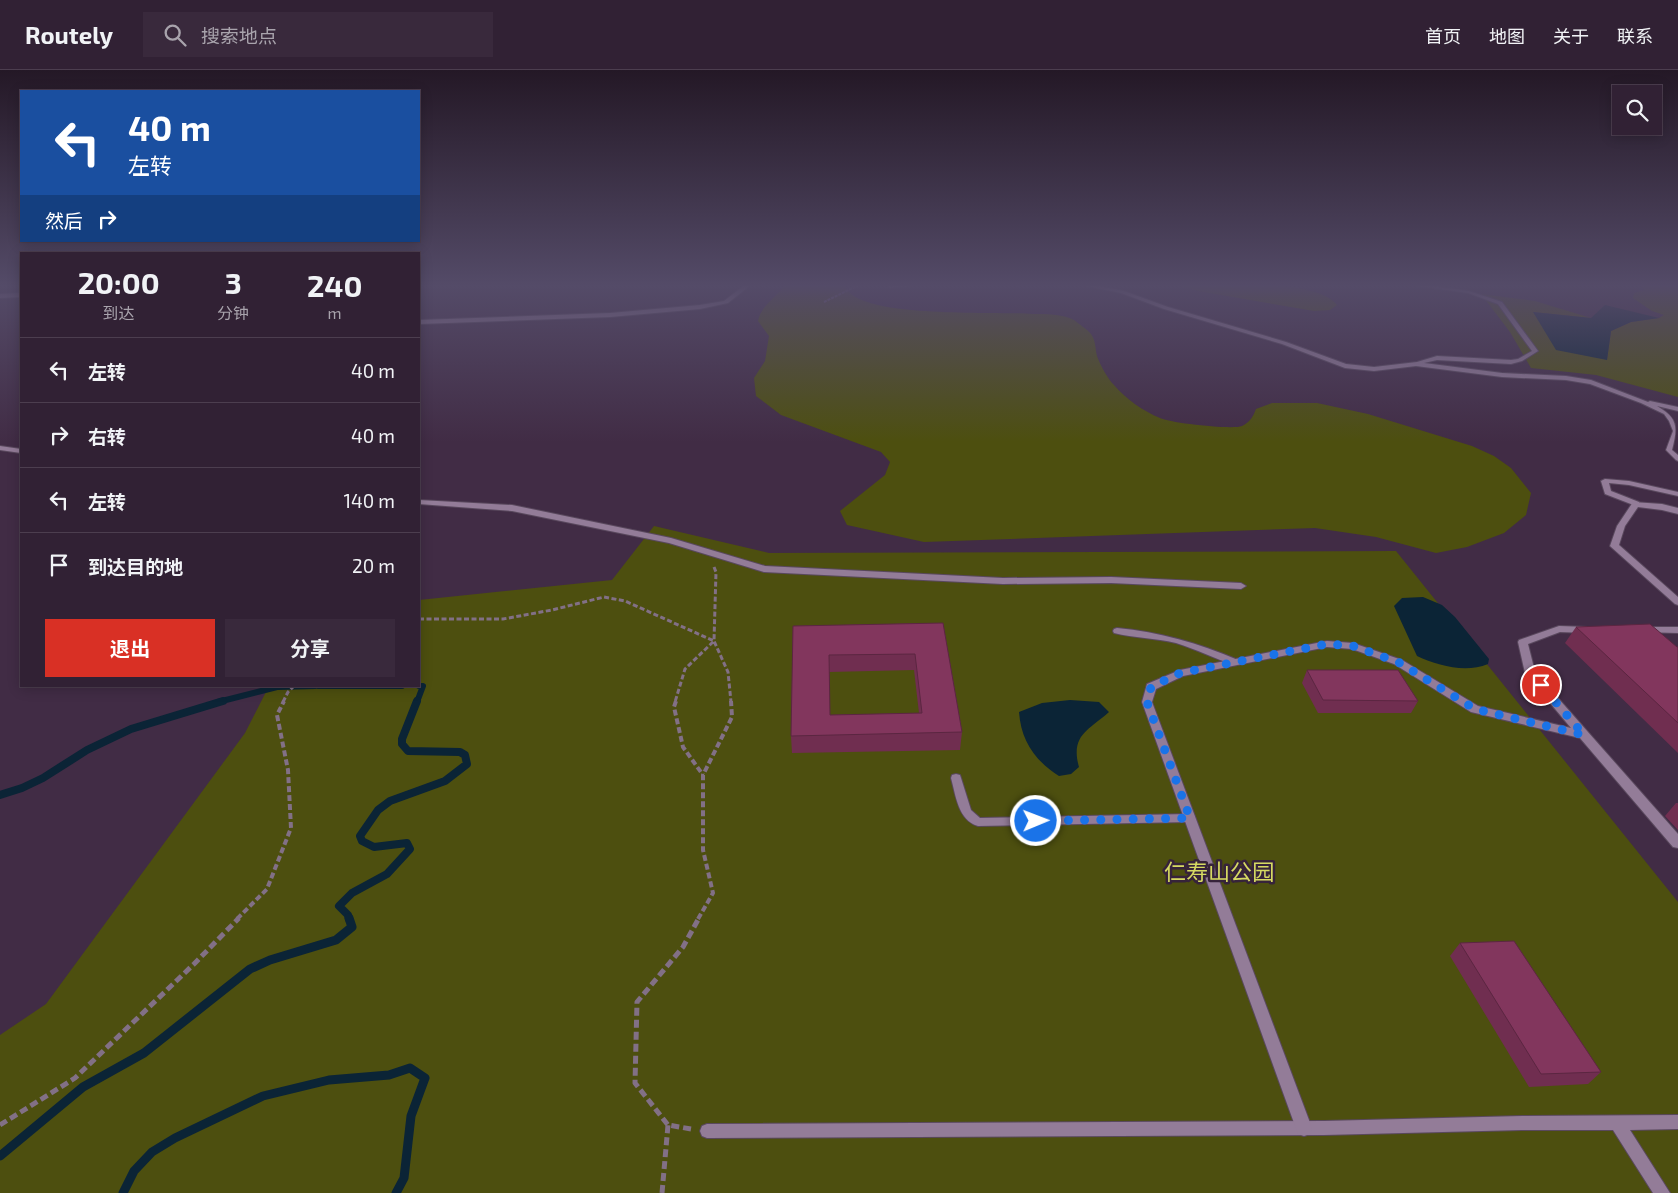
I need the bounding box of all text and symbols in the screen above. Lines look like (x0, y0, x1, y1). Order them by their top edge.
search box (143, 12, 493, 57)
text: Routely (25, 20, 113, 49)
icon: search (161, 21, 189, 49)
text: 搜索地点 (201, 24, 277, 47)
text: 首页 (1425, 25, 1461, 47)
text: 地图 (1489, 25, 1525, 47)
text: 关于 (1553, 25, 1589, 47)
text: 联系 (1617, 25, 1653, 47)
map controls (1612, 85, 1662, 135)
button: search (1612, 85, 1662, 135)
text: 40 m (128, 106, 211, 148)
icon: left (45, 110, 110, 175)
text: 左转 (128, 152, 172, 178)
icon: right (93, 205, 121, 233)
text: 然后 (45, 209, 83, 232)
text: 20:00 (78, 264, 160, 300)
text: 3 (225, 264, 242, 300)
text: 240 (307, 267, 362, 303)
text: 到达 (103, 303, 135, 322)
text: 分钟 (217, 303, 249, 322)
text: m (328, 303, 342, 322)
icon: left (45, 356, 73, 384)
text: 40 m (351, 359, 395, 382)
text: 左转 (88, 360, 126, 383)
icon: right (45, 421, 73, 449)
text: 40 m (351, 424, 395, 447)
text: 右转 (88, 425, 126, 448)
icon: left (45, 486, 73, 514)
text: 140 m (343, 489, 395, 512)
text: 左转 (88, 490, 126, 513)
icon: arrive (45, 551, 73, 579)
text: 20 m (352, 554, 395, 577)
text: 到达目的地 (88, 555, 183, 578)
button: 退出 (45, 619, 215, 677)
button: 分享 (225, 619, 395, 677)
pin (1520, 664, 1562, 706)
icon: arrive (1527, 671, 1555, 699)
position arrow (1009, 794, 1061, 846)
park label: 仁寿山公园 (1164, 858, 1274, 884)

